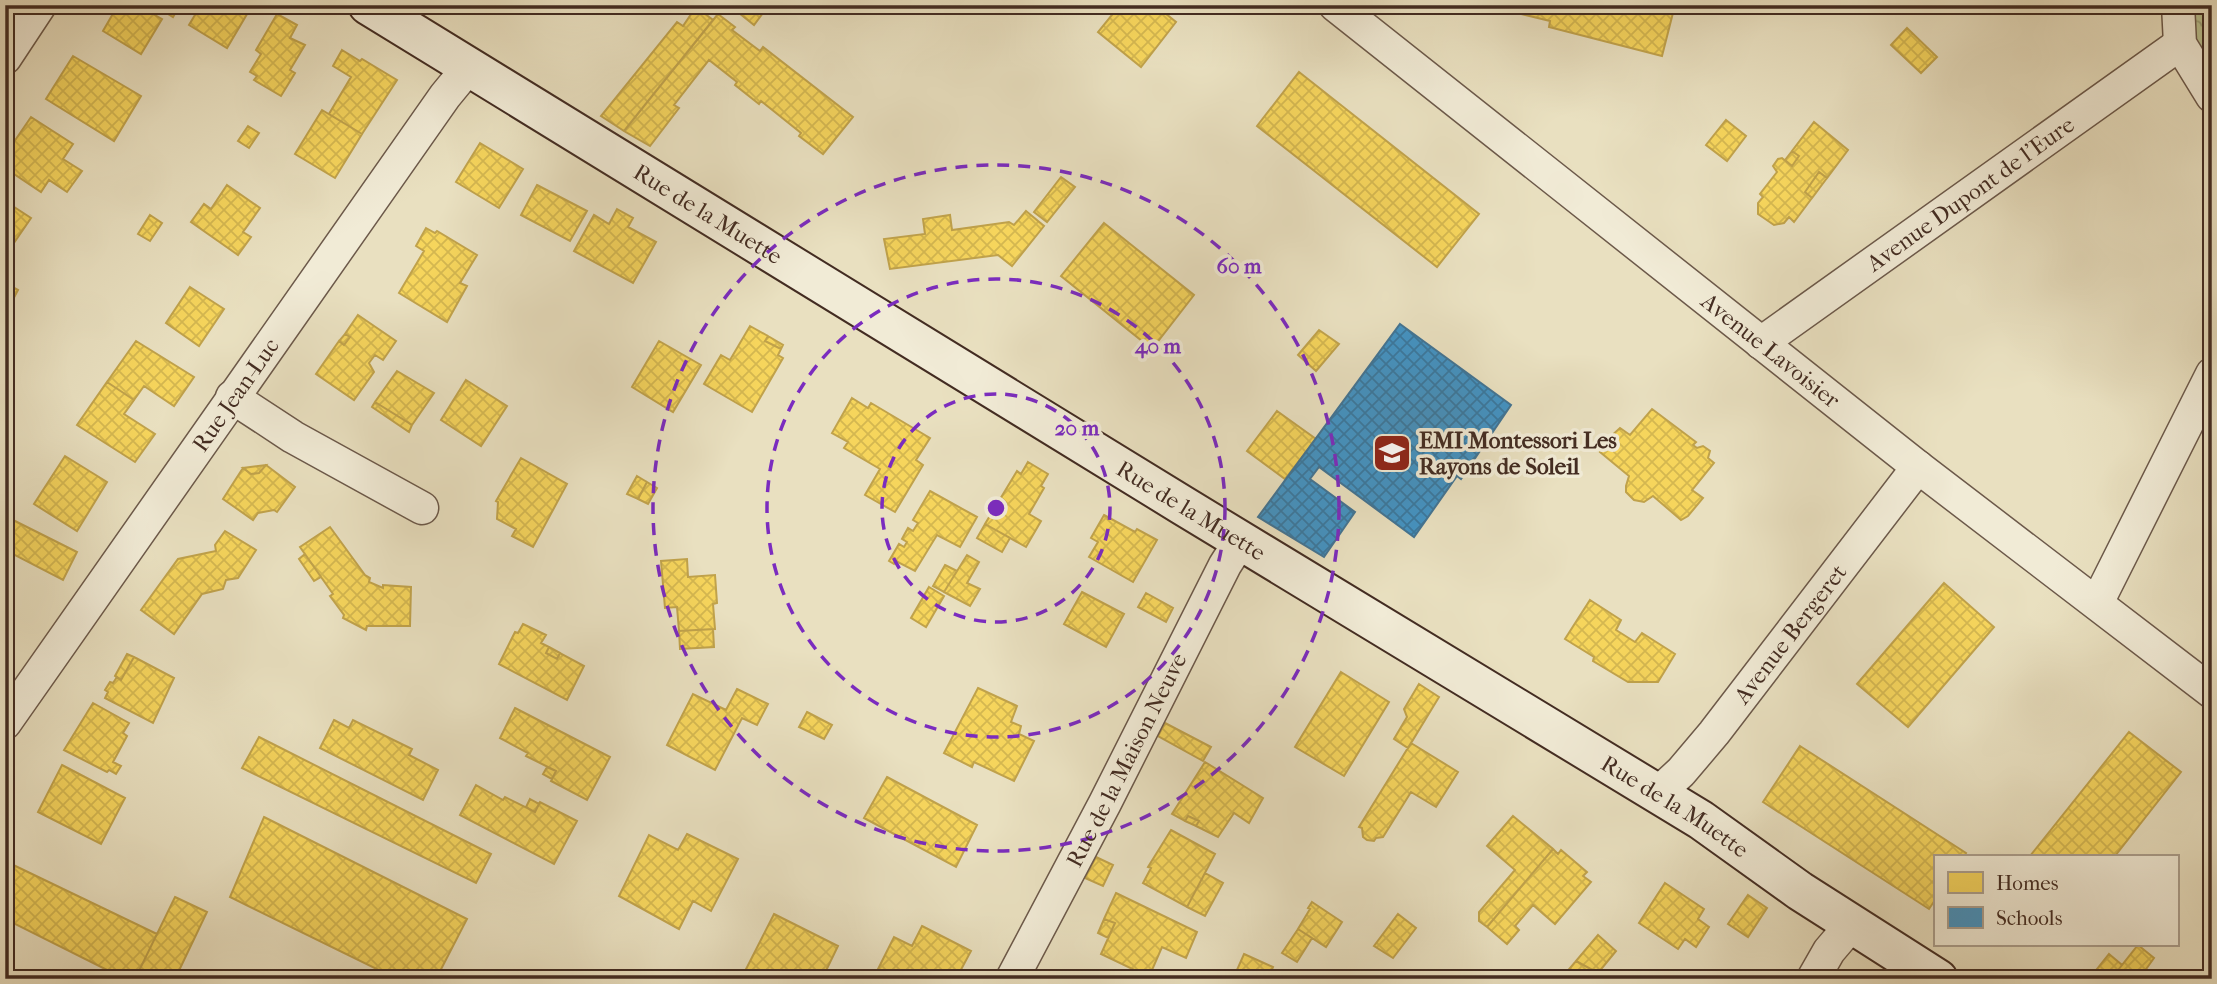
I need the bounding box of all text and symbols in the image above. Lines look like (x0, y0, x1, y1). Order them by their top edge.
street label: Avenue Dupont de l'Eure (1860, 111, 2079, 277)
street label: Rue de la Muette (629, 158, 787, 270)
text: 60 m (1217, 254, 1262, 278)
street label: Avenue Lavoisier (1695, 287, 1846, 414)
street label: Rue Jean-Luc (186, 333, 284, 457)
text: 40 m (1134, 334, 1182, 359)
text: 20 m (1055, 416, 1100, 440)
place label: EMI Montessori Les Rayons de Soleil (1419, 427, 1617, 480)
school or university icon: EMI Montessori Les Rayons de Soleil (1371, 432, 1413, 474)
street label: Rue de la Muette (1112, 455, 1271, 566)
centre of rings (984, 496, 1008, 520)
street label: Avenue Bergeret (1728, 559, 1852, 710)
street label: Rue de la Maison Neuve (1060, 648, 1192, 872)
street label: Rue de la Muette (1596, 749, 1754, 863)
legend (1934, 855, 2178, 946)
text: Homes (1996, 871, 2059, 895)
text: Schools (1996, 906, 2063, 930)

